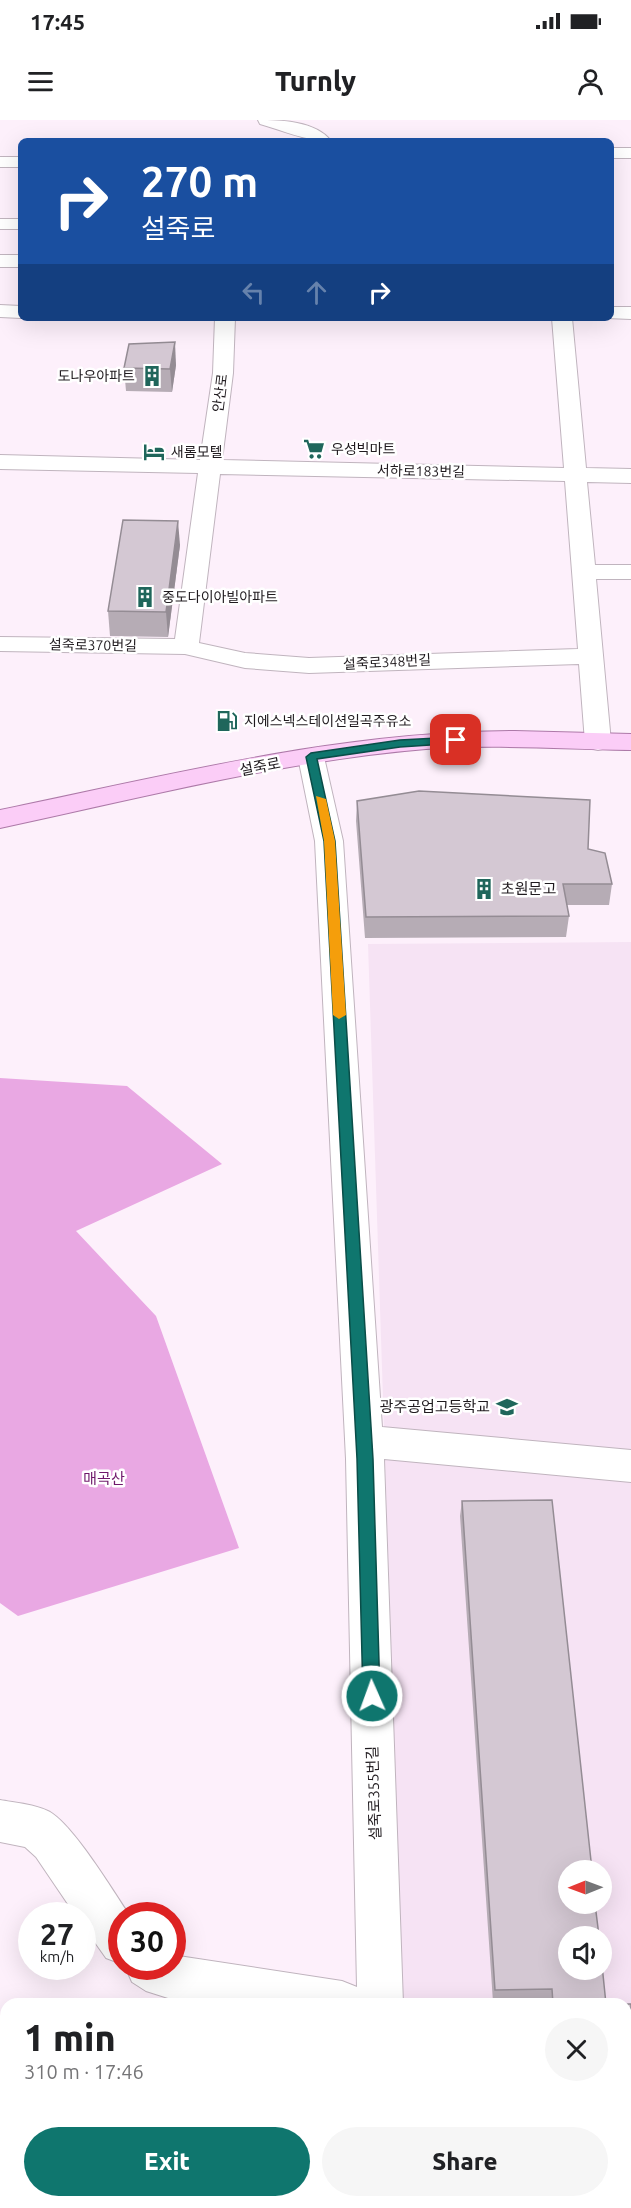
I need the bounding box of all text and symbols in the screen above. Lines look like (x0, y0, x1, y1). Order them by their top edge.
text: 17:45 (30, 9, 85, 34)
icon: menu (24, 65, 57, 98)
icon: person (574, 65, 607, 98)
text: Turnly (275, 66, 356, 96)
text: 270 m (141, 158, 258, 205)
icon: right (42, 162, 120, 240)
text: 설죽로 (141, 213, 216, 243)
icon: left (237, 276, 270, 309)
icon: ahead (300, 276, 333, 309)
icon: right (363, 276, 396, 309)
building icon: 도나우아파트 (140, 364, 164, 388)
place label: 도나우아파트 (58, 368, 135, 384)
street label: 안산로 (210, 373, 230, 413)
supermarket icon: 우성빅마트 (302, 437, 326, 461)
hotel icon: 새롬모텔 (142, 440, 166, 464)
place label: 우성빅마트 (331, 441, 396, 457)
place label: 새롬모텔 (171, 444, 223, 460)
street label: 서하로183번길 (377, 462, 465, 480)
building icon: 중도다이아빌아파트 (133, 585, 157, 609)
place label: 중도다이아빌아파트 (162, 589, 278, 605)
street label: 설죽로370번길 (49, 636, 137, 654)
street label: 설죽로348번길 (343, 652, 431, 672)
fuel station icon: 지에스넥스테이션일곡주유소 (215, 709, 239, 733)
place label: 지에스넥스테이션일곡주유소 (244, 713, 412, 729)
pin (430, 714, 481, 765)
icon: arrive (439, 723, 472, 756)
street label: 설죽로 (238, 754, 282, 779)
building icon: 초원문고 (472, 877, 496, 901)
place label: 초원문고 (501, 880, 556, 897)
school or university icon: 광주공업고등학교 (495, 1395, 519, 1419)
place label: 광주공업고등학교 (380, 1398, 490, 1415)
park label: 매곡산 (83, 1470, 125, 1487)
position arrow (340, 1664, 404, 1728)
street label: 설죽로355번길 (363, 1746, 384, 1840)
north arrow (558, 1860, 612, 1914)
map controls (558, 1860, 612, 1980)
speed limit sign: 30 (108, 1902, 186, 1980)
text: 27 (40, 1917, 74, 1951)
button: sound (558, 1926, 612, 1980)
text: km/h (40, 1948, 74, 1965)
text: 1 min (24, 2017, 116, 2058)
button: close (545, 2018, 608, 2081)
text: 310 m · 17:46 (24, 2060, 144, 2083)
button: Exit (24, 2127, 310, 2196)
button: Share (322, 2127, 608, 2196)

